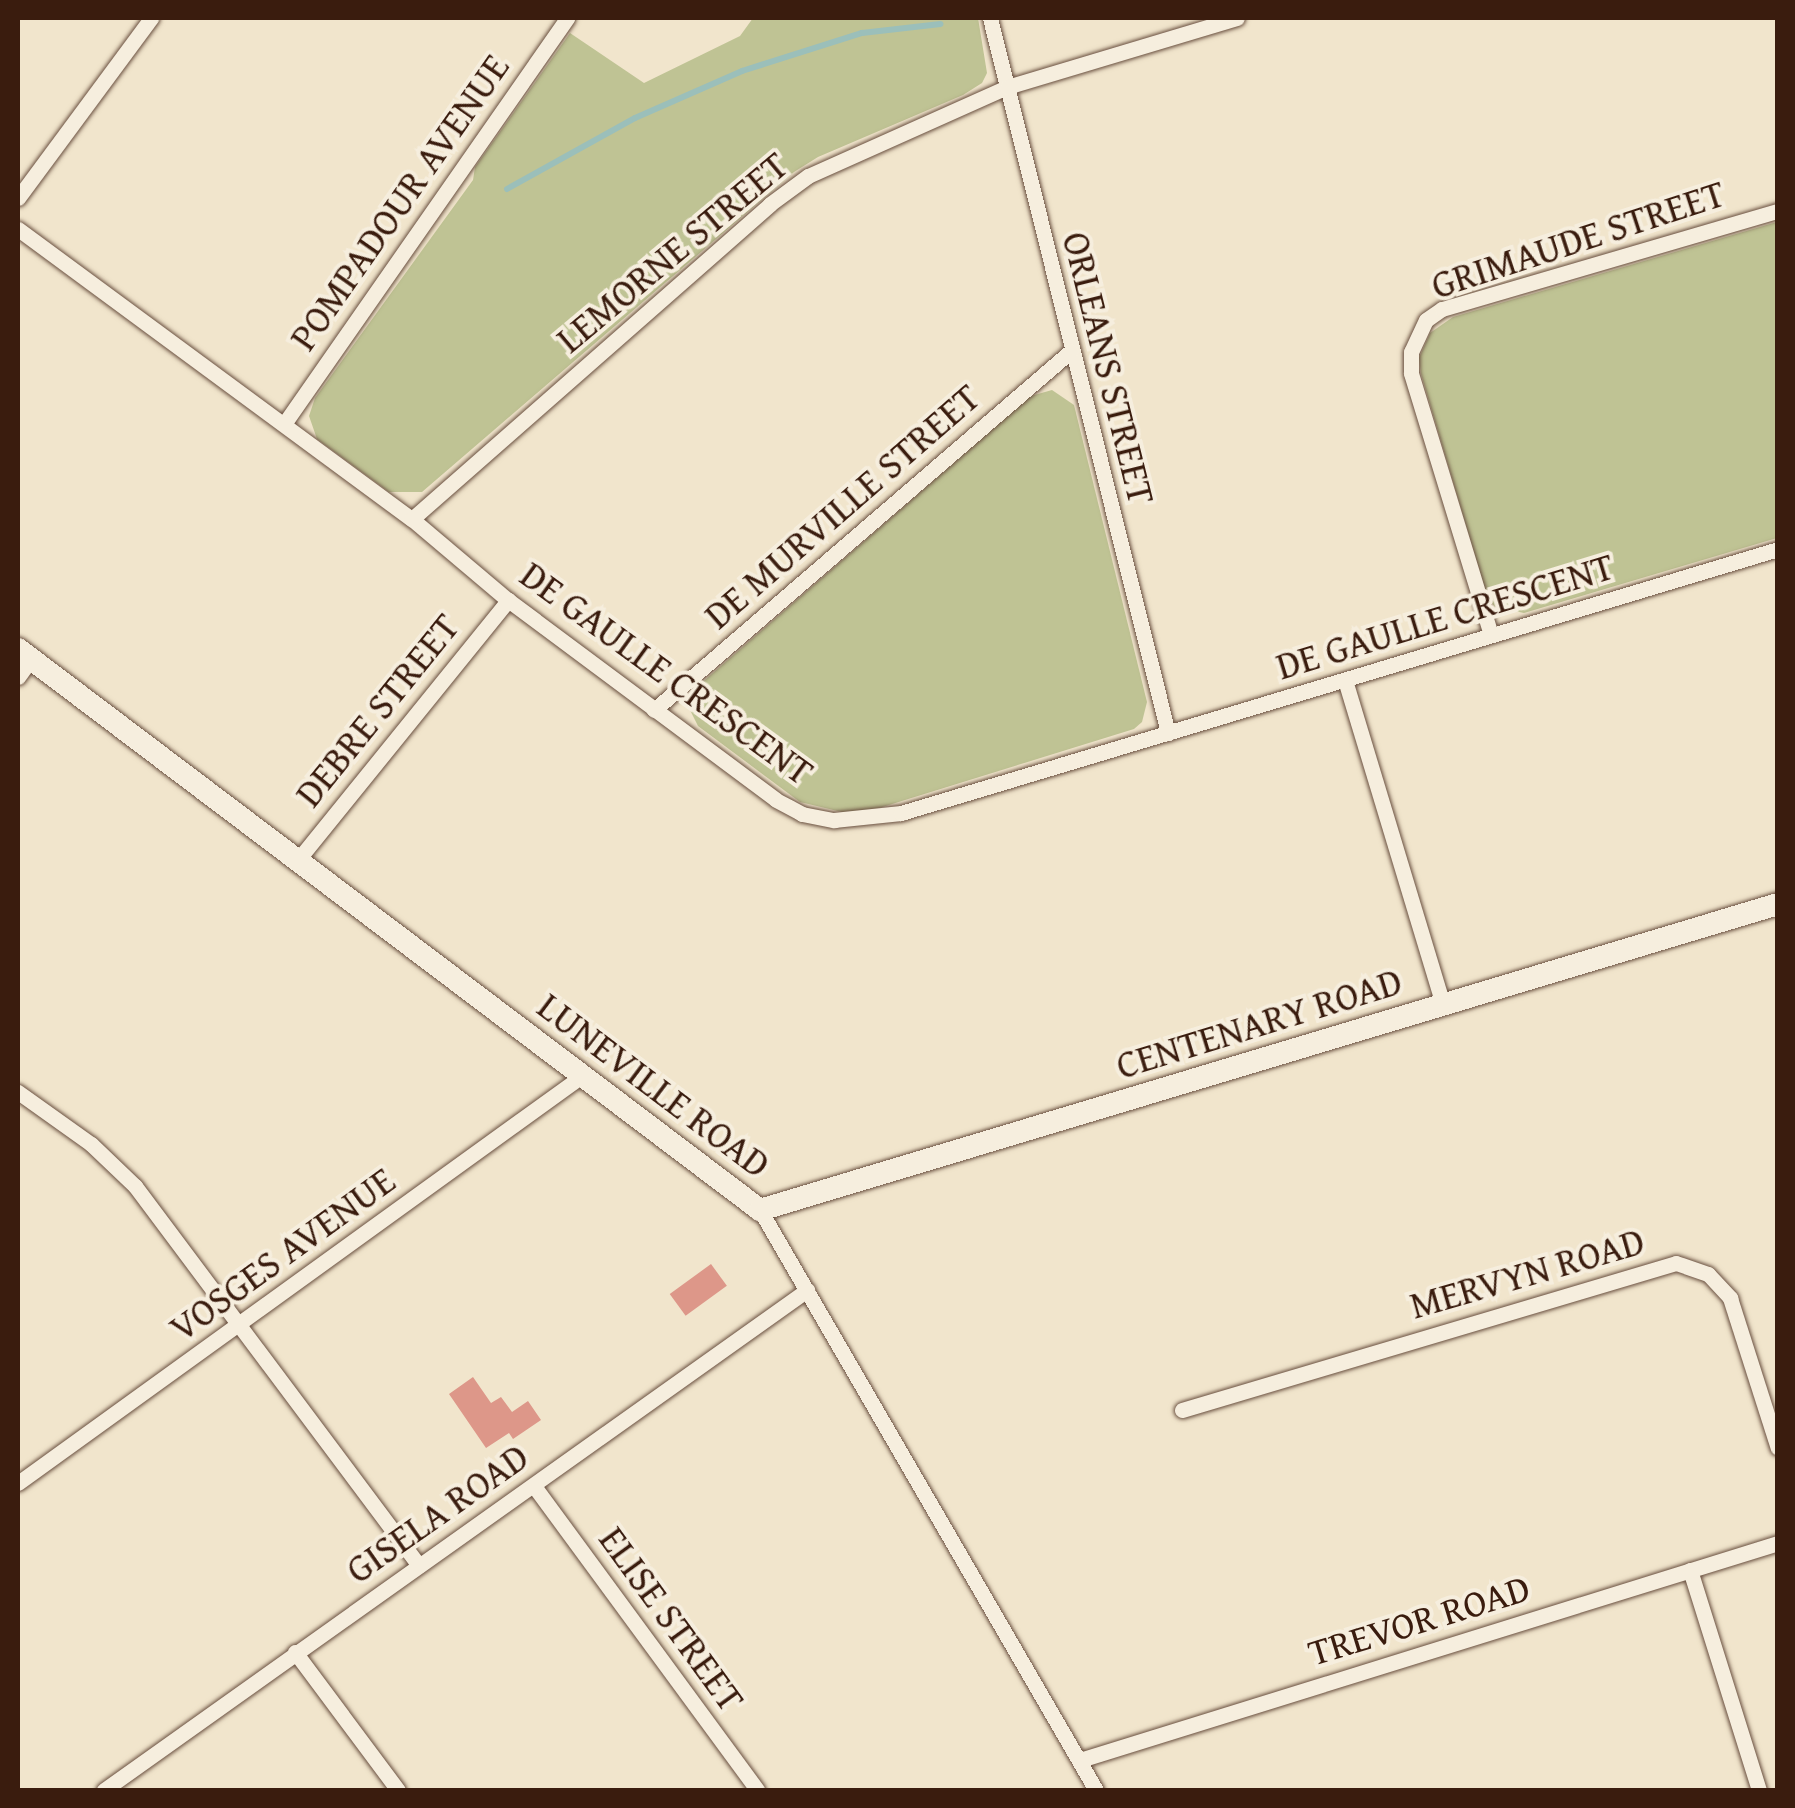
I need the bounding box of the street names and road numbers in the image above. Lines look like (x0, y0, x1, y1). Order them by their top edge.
street label: POMPADOUR AVENUE (280, 45, 518, 359)
street label: LEMORNE STREET (547, 142, 797, 362)
street label: GRIMAUDE STREET (1426, 170, 1730, 308)
street label: ORLEANS STREET (1053, 227, 1165, 509)
street label: DE MURVILLE STREET (695, 374, 989, 638)
street label: DE GAULLE CRESCENT (1271, 543, 1619, 689)
street label: DE GAULLE CRESCENT (512, 552, 822, 794)
street label: DEBRE STREET (285, 604, 469, 816)
street label: CENTENARY ROAD (1111, 958, 1407, 1088)
street label: LUNEVILLE ROAD (529, 983, 779, 1187)
street label: VOSGES AVENUE (161, 1157, 403, 1351)
street label: MERVYN ROAD (1405, 1218, 1649, 1328)
street label: GISELA ROAD (337, 1434, 537, 1592)
street label: ELISE STREET (590, 1518, 754, 1720)
street label: TREVOR ROAD (1303, 1565, 1535, 1675)

